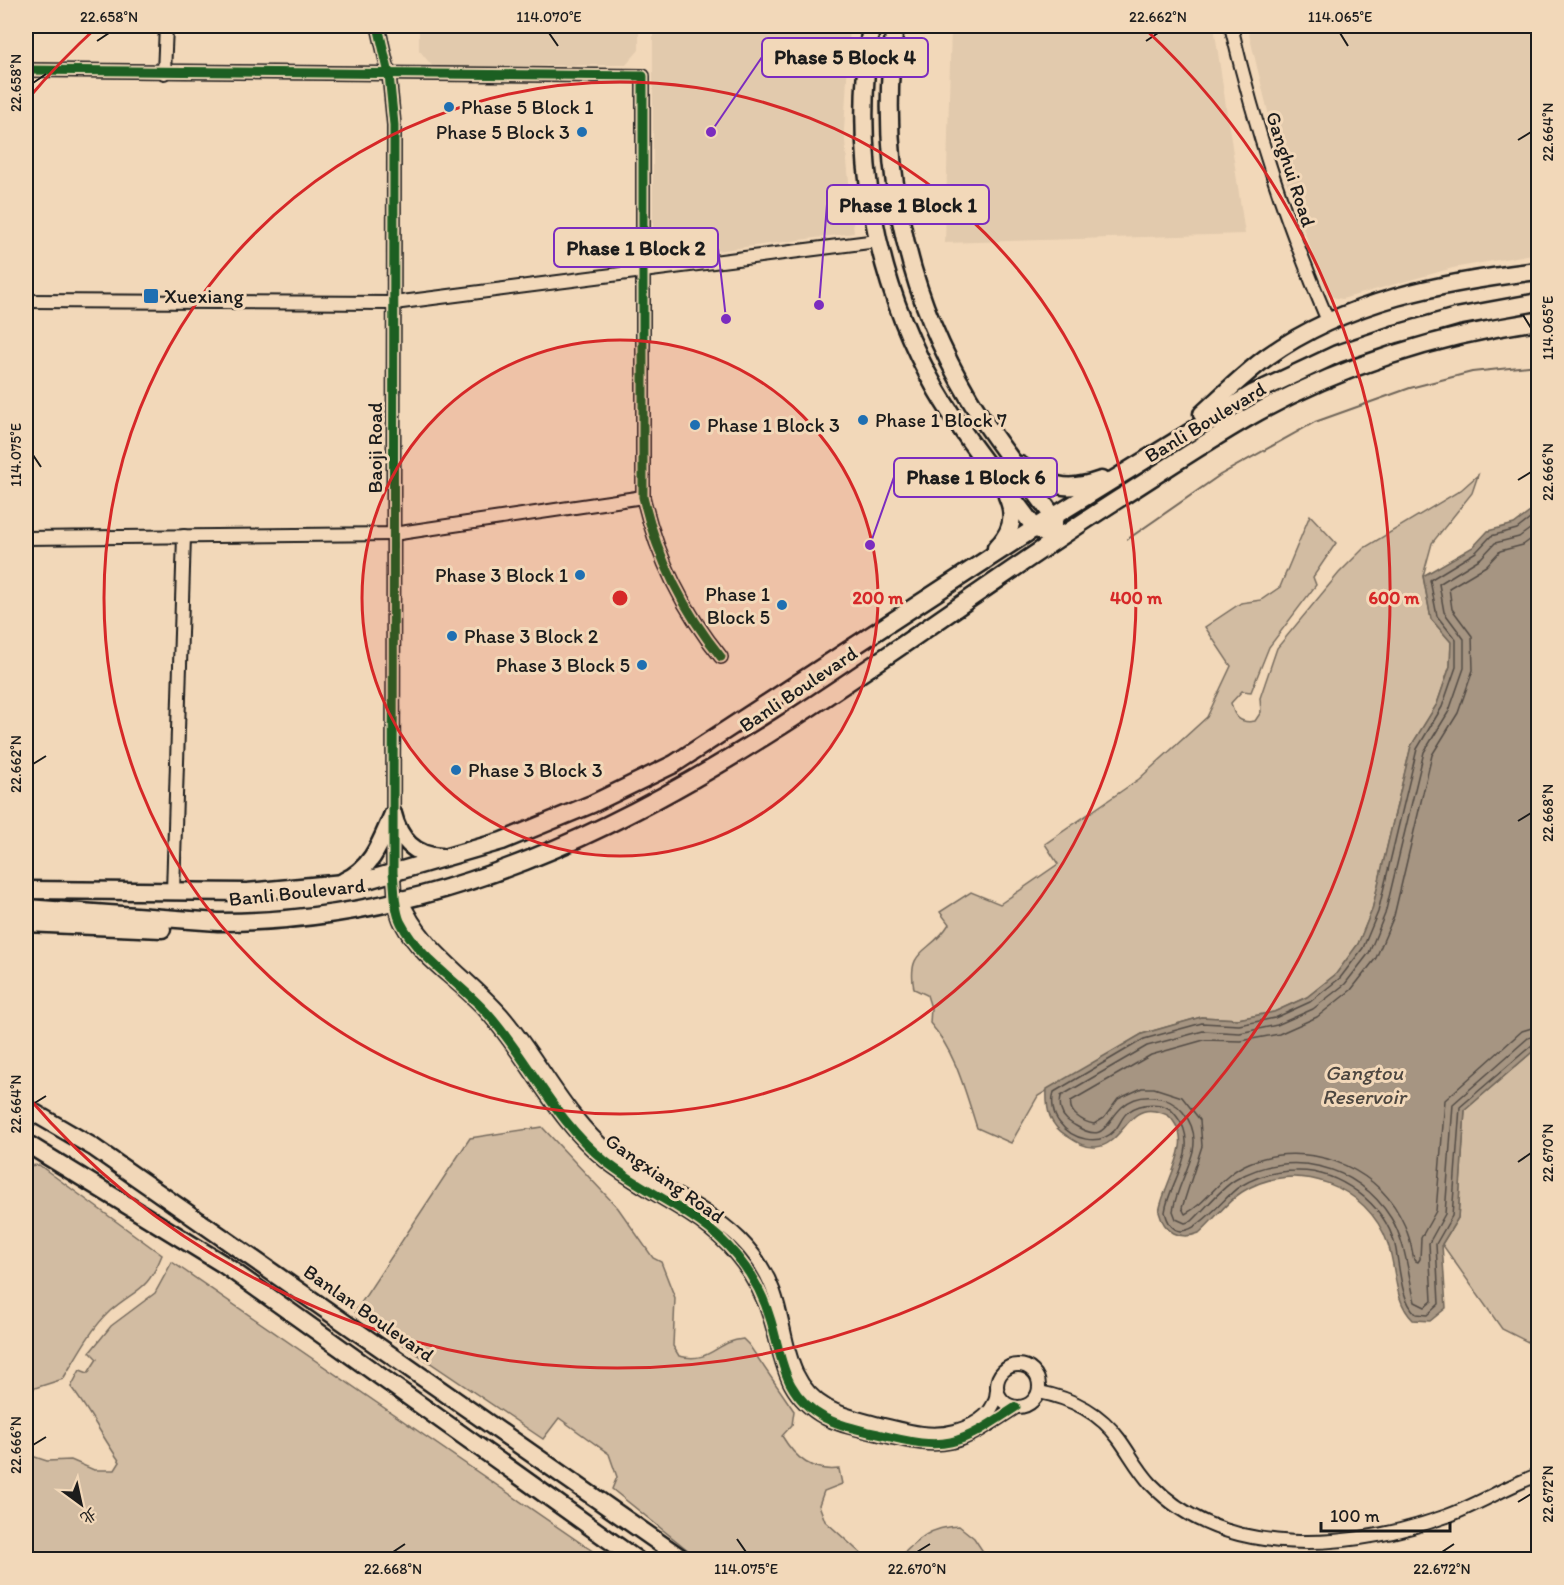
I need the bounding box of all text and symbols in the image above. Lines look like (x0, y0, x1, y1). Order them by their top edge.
text: 22.658°N (80, 8, 138, 26)
text: 114.070°E (516, 8, 582, 26)
text: 22.662°N (1129, 8, 1187, 26)
text: 114.065°E (1308, 8, 1372, 26)
callout: Phase 5 Block 4 (762, 38, 928, 77)
text: Phase 5 Block 4 (774, 44, 916, 69)
text: 22.658°N (7, 54, 25, 112)
place label: Phase 5 Block 1 (461, 95, 594, 119)
marker: Phase 5 Block 1 (442, 100, 456, 114)
text: 22.664°N (1539, 103, 1557, 161)
street label: Ganghui Road (1261, 108, 1321, 230)
place label: Phase 5 Block 3 (436, 120, 570, 144)
marker: Phase 5 Block 3 (575, 125, 589, 139)
callout: Phase 1 Block 1 (827, 185, 989, 224)
text: Phase 1 Block 1 (839, 192, 977, 217)
callout: Phase 1 Block 2 (554, 228, 718, 267)
text: Phase 1 Block 2 (566, 235, 706, 260)
place label: Xuexiang (164, 284, 244, 308)
marker: Xuexiang (142, 287, 160, 305)
text: 114.065°E (1539, 296, 1557, 360)
street label: Banli Boulevard (1140, 376, 1270, 468)
street label: Baoji Road (363, 402, 387, 494)
place label: Phase 1 Block 7 (875, 408, 1007, 432)
place label: Phase 1 Block 3 (707, 413, 840, 437)
marker: Phase 1 Block 7 (856, 413, 870, 427)
marker: Phase 1 Block 3 (688, 418, 702, 432)
text: 114.075°E (7, 423, 25, 487)
text: 22.666°N (1539, 443, 1557, 501)
callout: Phase 1 Block 6 (894, 458, 1057, 497)
text: Phase 1 Block 6 (906, 464, 1046, 489)
place label: Phase 3 Block 1 (435, 563, 568, 587)
marker: Phase 3 Block 1 (573, 568, 587, 582)
place label: Phase 1 Block 5 (705, 582, 770, 629)
text: 200 m (853, 587, 904, 609)
text: 400 m (1110, 587, 1163, 609)
text: 600 m (1369, 587, 1420, 609)
centre of rings (610, 588, 630, 608)
marker: Phase 1 Block 5 (775, 598, 789, 612)
place label: Phase 3 Block 2 (464, 624, 599, 648)
marker: Phase 3 Block 2 (445, 629, 459, 643)
street label: Banli Boulevard (735, 641, 862, 737)
place label: Phase 3 Block 5 (496, 653, 630, 677)
marker: Phase 3 Block 5 (635, 658, 649, 672)
text: 22.662°N (7, 735, 25, 793)
place label: Phase 3 Block 3 (468, 758, 603, 782)
marker: Phase 3 Block 3 (449, 763, 463, 777)
text: 22.668°N (1539, 784, 1557, 842)
street label: Banli Boulevard (228, 873, 366, 911)
water label: Gangtou Reservoir (1322, 1060, 1409, 1109)
text: 22.664°N (7, 1075, 25, 1133)
text: 22.670°N (1539, 1124, 1557, 1182)
street label: Gangxiang Road (601, 1128, 729, 1228)
street label: Banlan Boulevard (299, 1259, 439, 1367)
text: 22.666°N (7, 1416, 25, 1474)
text: 22.672°N (1539, 1465, 1557, 1523)
north arrow (51, 1474, 111, 1534)
scale bar (1321, 1495, 1450, 1533)
text: 北 (77, 1504, 101, 1528)
text: 100 m (1330, 1505, 1380, 1527)
text: 22.668°N (364, 1560, 422, 1578)
text: 114.075°E (714, 1560, 778, 1578)
text: 22.670°N (888, 1560, 946, 1578)
text: 22.672°N (1413, 1560, 1471, 1578)

